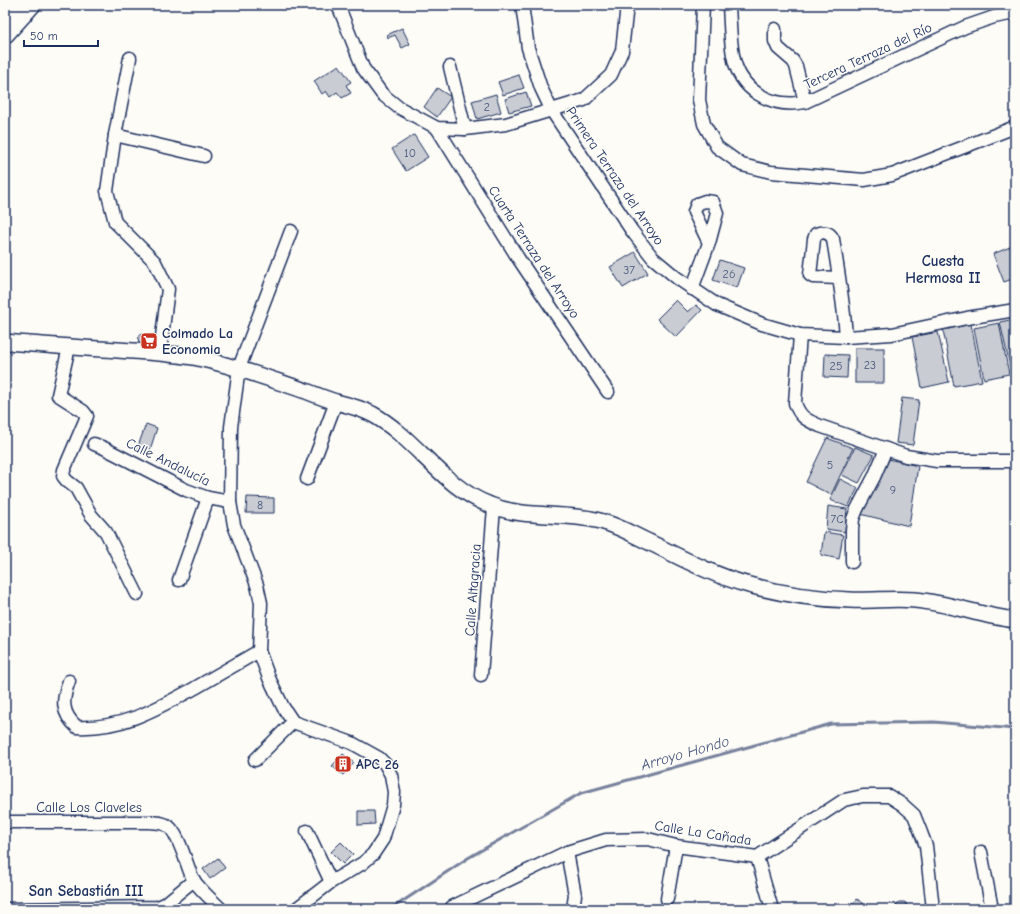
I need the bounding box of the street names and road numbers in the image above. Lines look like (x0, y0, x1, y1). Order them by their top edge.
street label: Tercera Terraza del Río (801, 19, 935, 93)
street label: Primera Terraza del Arroyo (562, 104, 668, 248)
street label: Cuarta Terraza del Arroyo (485, 182, 583, 322)
street label: Calle Andalucía (123, 434, 213, 490)
street label: Calle Altagracia (461, 543, 485, 637)
street label: Calle Los Claveles (36, 799, 142, 816)
street label: Calle La Cañada (653, 817, 753, 849)

